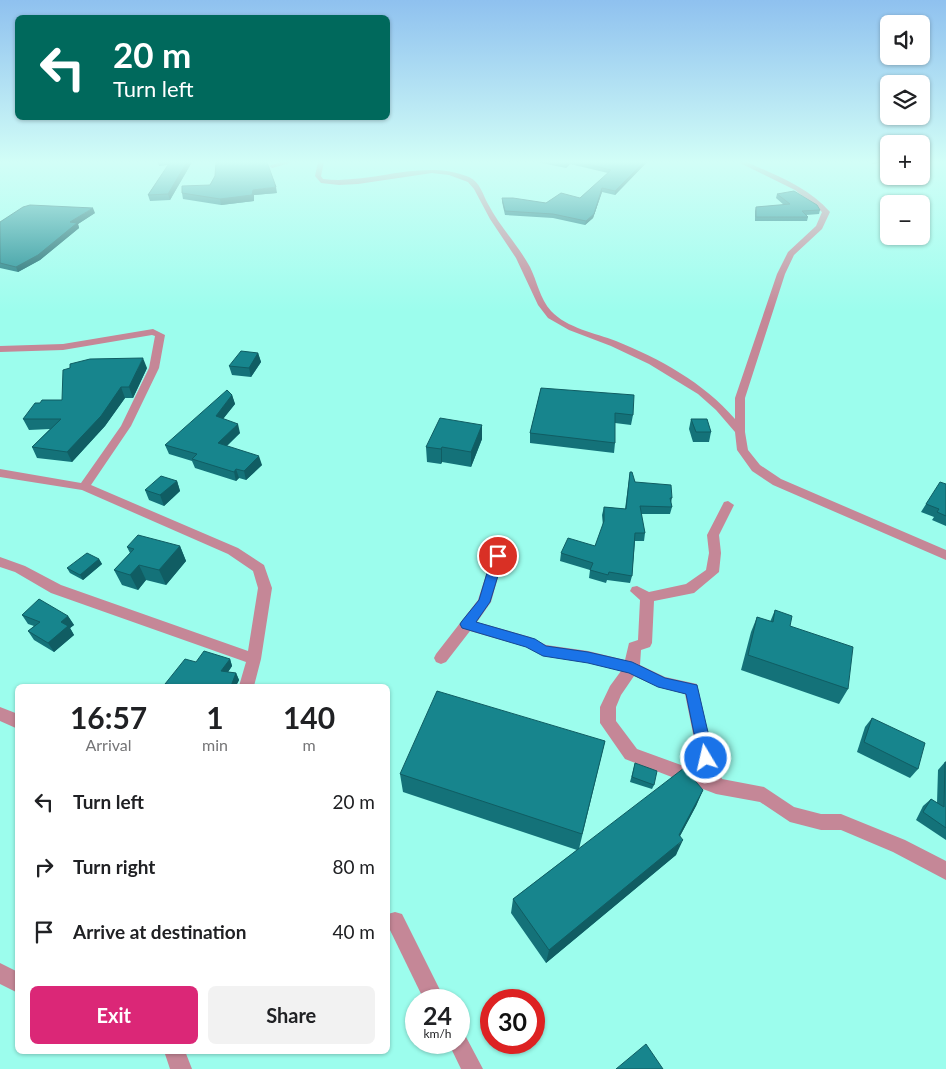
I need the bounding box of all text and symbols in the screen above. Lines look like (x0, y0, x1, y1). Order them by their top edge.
map controls (880, 15, 930, 245)
button: sound (880, 15, 930, 65)
text: 20 m (113, 33, 191, 75)
icon: left (30, 35, 95, 100)
text: Turn left (113, 75, 194, 102)
button: layers (880, 75, 930, 125)
button: + (880, 135, 930, 185)
button: − (880, 195, 930, 245)
pin (477, 535, 519, 577)
icon: arrive (484, 542, 512, 570)
text: 16:57 (70, 699, 147, 735)
text: 1 (206, 699, 224, 735)
text: 140 (283, 699, 335, 735)
position arrow (679, 731, 731, 783)
text: Arrival (85, 735, 132, 754)
text: min (202, 735, 228, 754)
text: m (302, 735, 316, 754)
icon: left (30, 788, 58, 816)
text: Turn left (73, 790, 144, 813)
text: 20 m (332, 790, 375, 813)
icon: right (30, 853, 58, 881)
text: Turn right (73, 855, 155, 878)
text: 80 m (332, 855, 375, 878)
icon: arrive (30, 918, 58, 946)
text: Arrive at destination (73, 920, 246, 943)
text: 40 m (332, 920, 375, 943)
button: Exit (30, 986, 198, 1044)
button: Share (208, 986, 375, 1044)
speed limit sign: 30 (480, 989, 545, 1054)
text: 24 (423, 1000, 452, 1030)
text: km/h (423, 1026, 452, 1041)

